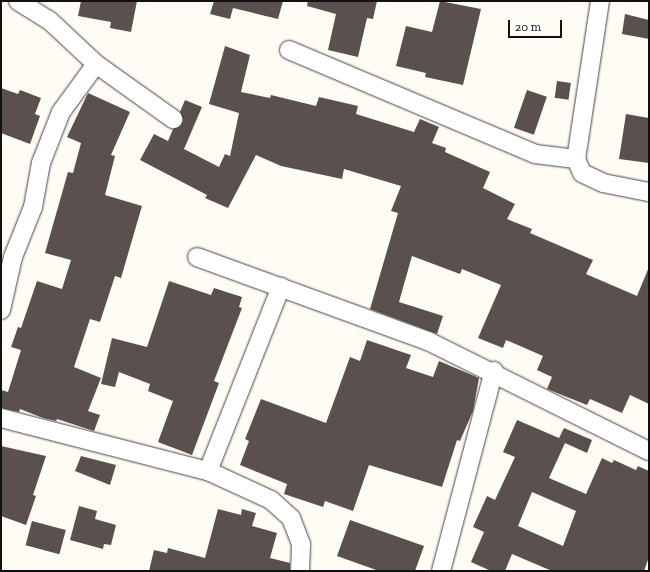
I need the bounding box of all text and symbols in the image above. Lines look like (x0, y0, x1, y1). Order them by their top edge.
scale bar (510, 12, 564, 38)
text: 20 m (515, 20, 541, 34)

